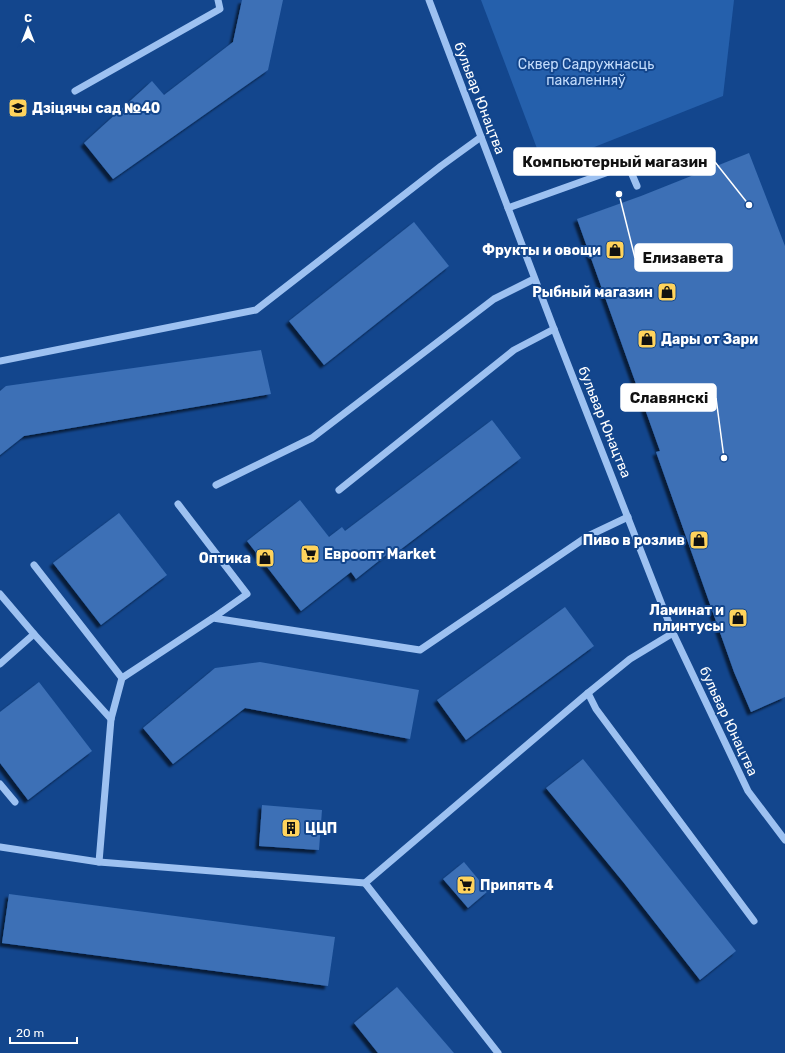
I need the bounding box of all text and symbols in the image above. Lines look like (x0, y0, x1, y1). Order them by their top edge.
north arrow (8, 8, 48, 48)
text: С (24, 12, 32, 25)
street label: бульвар Юнацтва (450, 40, 509, 157)
park label: Сквер Садружнасць пакаленняў (518, 56, 654, 89)
school or university icon: Дзіцячы сад №40 (7, 97, 29, 119)
place label: Дзіцячы сад №40 (32, 100, 160, 117)
callout: Компьютерный магазин (514, 148, 715, 175)
text: Компьютерный магазин (522, 153, 708, 171)
shop icon: Фрукты и овощи (604, 239, 626, 261)
place label: Фрукты и овощи (482, 242, 601, 259)
callout: Елизавета (635, 244, 732, 271)
text: Елизавета (643, 249, 724, 267)
shop icon: Рыбный магазин (656, 281, 678, 303)
place label: Рыбный магазин (532, 284, 653, 301)
shop icon: Дары от Зари (636, 328, 658, 350)
place label: Дары от Зари (661, 331, 758, 348)
street label: бульвар Юнацтва (574, 364, 635, 480)
callout: Славянскі (621, 384, 716, 411)
text: Славянскі (630, 389, 708, 407)
shop icon: Пиво в розлив (688, 529, 710, 551)
place label: Пиво в розлив (583, 532, 685, 549)
supermarket icon: Евроопт Market (299, 543, 321, 565)
place label: Евроопт Market (324, 546, 436, 563)
shop icon: Оптика (254, 547, 276, 569)
place label: Оптика (199, 550, 251, 567)
place label: Ламинат и плинтусы (649, 602, 724, 635)
shop icon: Ламинат и плинтусы (727, 607, 749, 629)
street label: бульвар Юнацтва (696, 664, 761, 779)
building icon: ЦЦП (280, 817, 302, 839)
place label: ЦЦП (305, 820, 337, 837)
supermarket icon: Припять 4 (455, 874, 477, 896)
place label: Припять 4 (480, 877, 554, 894)
scale bar (10, 1019, 77, 1045)
text: 20 m (16, 1026, 44, 1040)

